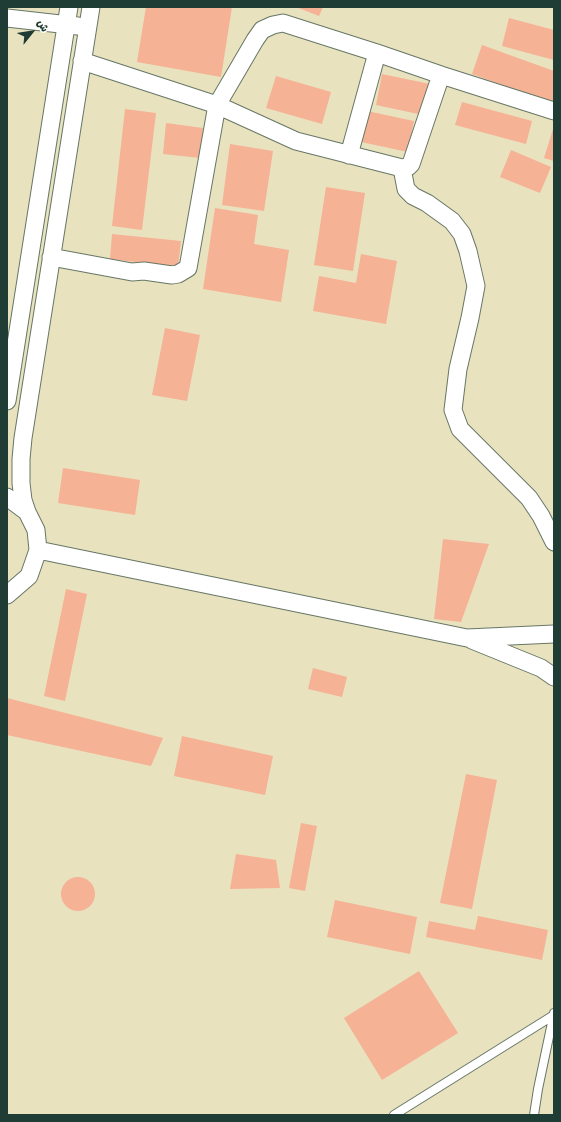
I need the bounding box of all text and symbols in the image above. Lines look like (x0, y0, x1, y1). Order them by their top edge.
north arrow (12, 12, 52, 52)
text: ش (33, 17, 52, 35)

